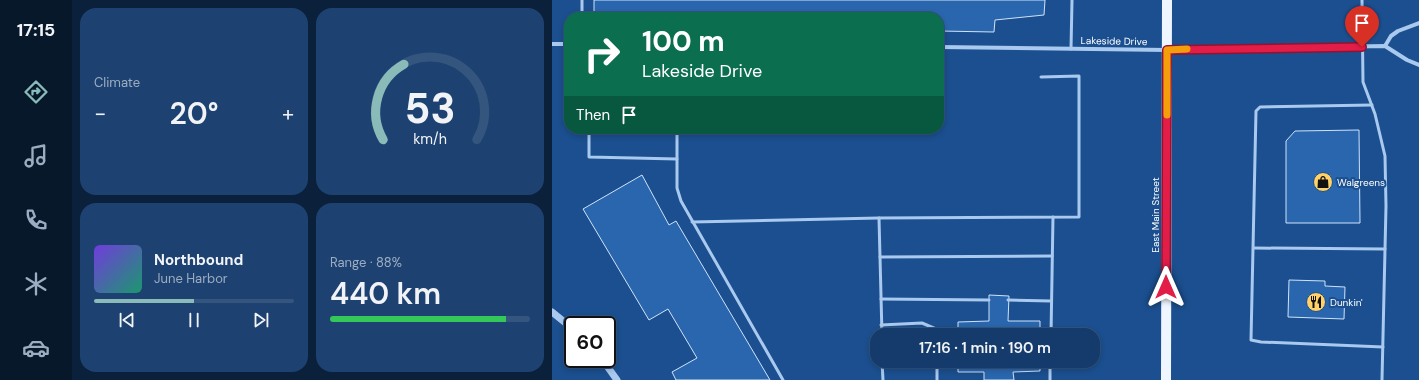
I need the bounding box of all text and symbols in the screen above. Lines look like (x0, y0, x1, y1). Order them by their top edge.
pin (1345, 6, 1379, 47)
icon: arrive (1351, 12, 1373, 34)
text: 17:15 (17, 18, 55, 42)
text: 100 m (642, 23, 725, 60)
icon: right (576, 28, 628, 80)
street label: Lakeside Drive (1081, 34, 1148, 48)
text: Lakeside Drive (642, 59, 762, 83)
text: Climate (94, 74, 140, 91)
icon: directions (22, 78, 50, 106)
text: 53 (405, 81, 455, 135)
text: 20° (170, 94, 218, 133)
text: − (94, 99, 106, 128)
text: + (282, 99, 294, 128)
icon: arrive (618, 104, 640, 126)
text: Then (576, 105, 610, 125)
text: km/h (413, 129, 447, 147)
icon: music (22, 142, 50, 170)
shop icon: Walgreens (1312, 171, 1334, 193)
place label: Walgreens (1337, 176, 1385, 189)
street label: East Main Street (1149, 177, 1162, 253)
icon: phone (22, 206, 50, 234)
text: Northbound (154, 250, 243, 270)
text: Range · 88% (330, 254, 402, 271)
position arrow (1145, 266, 1187, 308)
icon: climate (22, 270, 50, 298)
text: June Harbor (154, 270, 228, 287)
text: 440 km (330, 274, 441, 313)
restaurant icon: Dunkin' (1305, 291, 1327, 313)
place label: Dunkin' (1330, 296, 1363, 309)
icon: previous (116, 309, 138, 331)
icon: pause (183, 309, 205, 331)
icon: next (250, 309, 272, 331)
speed limit sign: 60 (564, 316, 616, 368)
icon: car (22, 334, 50, 362)
text: 17:16 · 1 min · 190 m (919, 338, 1051, 358)

